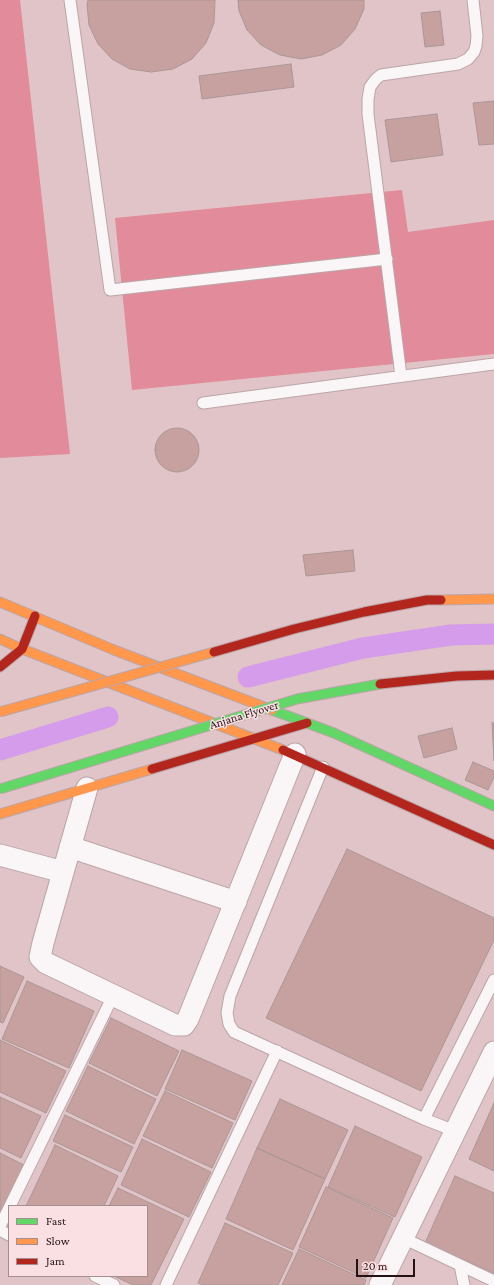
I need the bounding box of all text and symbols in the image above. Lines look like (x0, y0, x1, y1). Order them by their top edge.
street label: Anjana Flyover (208, 698, 280, 732)
legend (8, 1205, 148, 1277)
text: Fast (46, 1214, 66, 1228)
text: Slow (46, 1234, 70, 1248)
scale bar (358, 1251, 417, 1277)
text: Jam (46, 1254, 65, 1268)
text: 20 m (363, 1259, 387, 1273)

